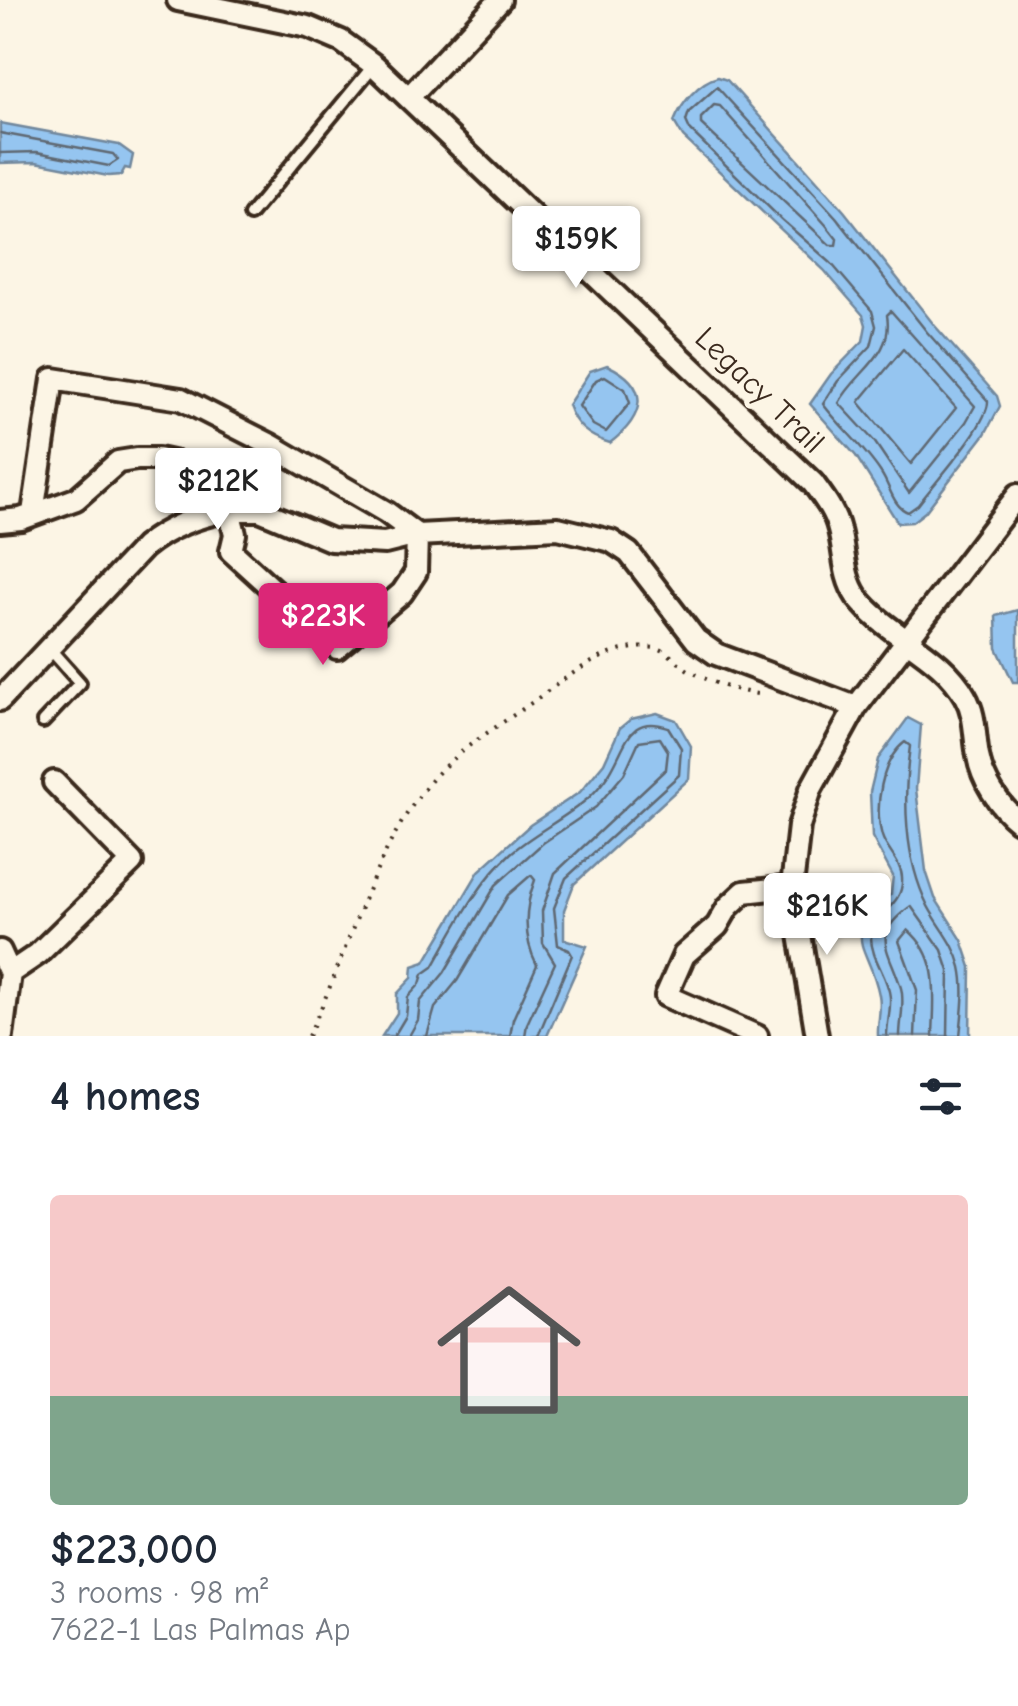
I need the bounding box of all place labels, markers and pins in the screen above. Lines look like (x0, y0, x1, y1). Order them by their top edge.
pin: $159K (506, 206, 646, 291)
pin: $212K (148, 448, 288, 533)
pin: $223K (253, 583, 393, 668)
pin: $216K (757, 873, 897, 958)

